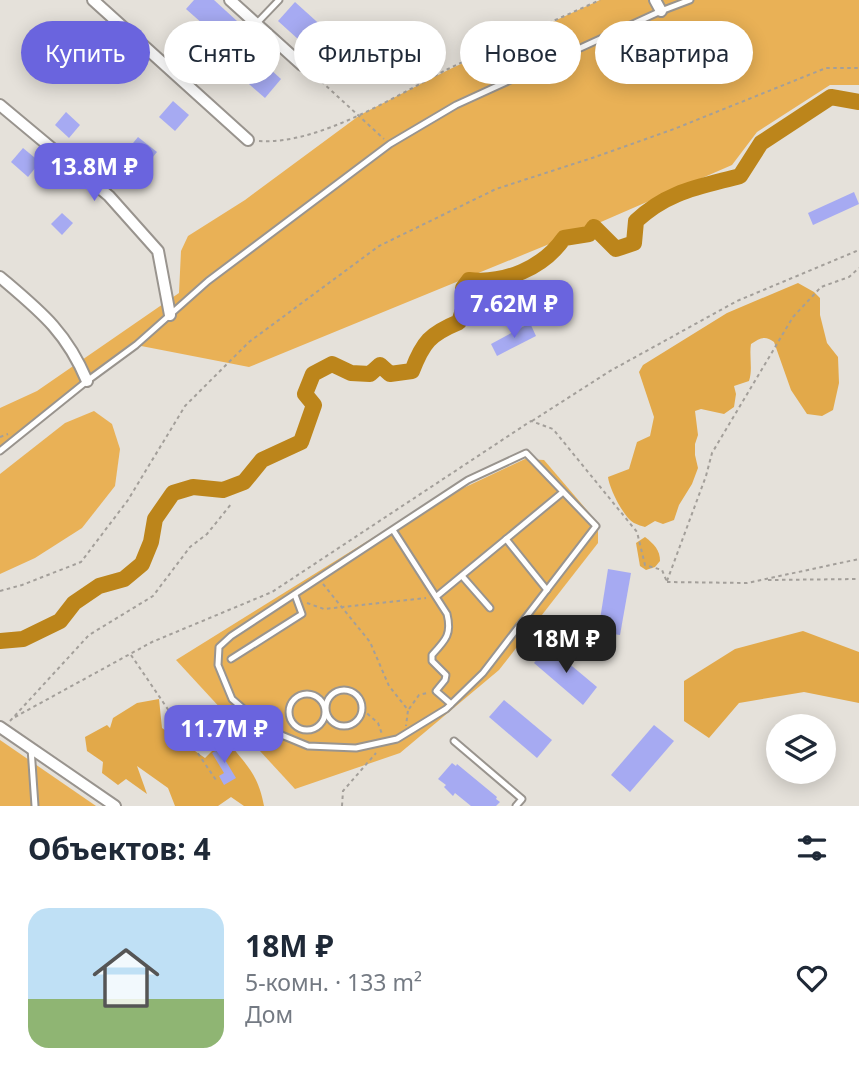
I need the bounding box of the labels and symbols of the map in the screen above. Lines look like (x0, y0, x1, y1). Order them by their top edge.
pin: 13.8M ₽ (29, 144, 159, 203)
pin: 7.62M ₽ (449, 280, 579, 340)
pin: 18M ₽ (517, 616, 615, 675)
pin: 11.7M ₽ (159, 706, 289, 765)

